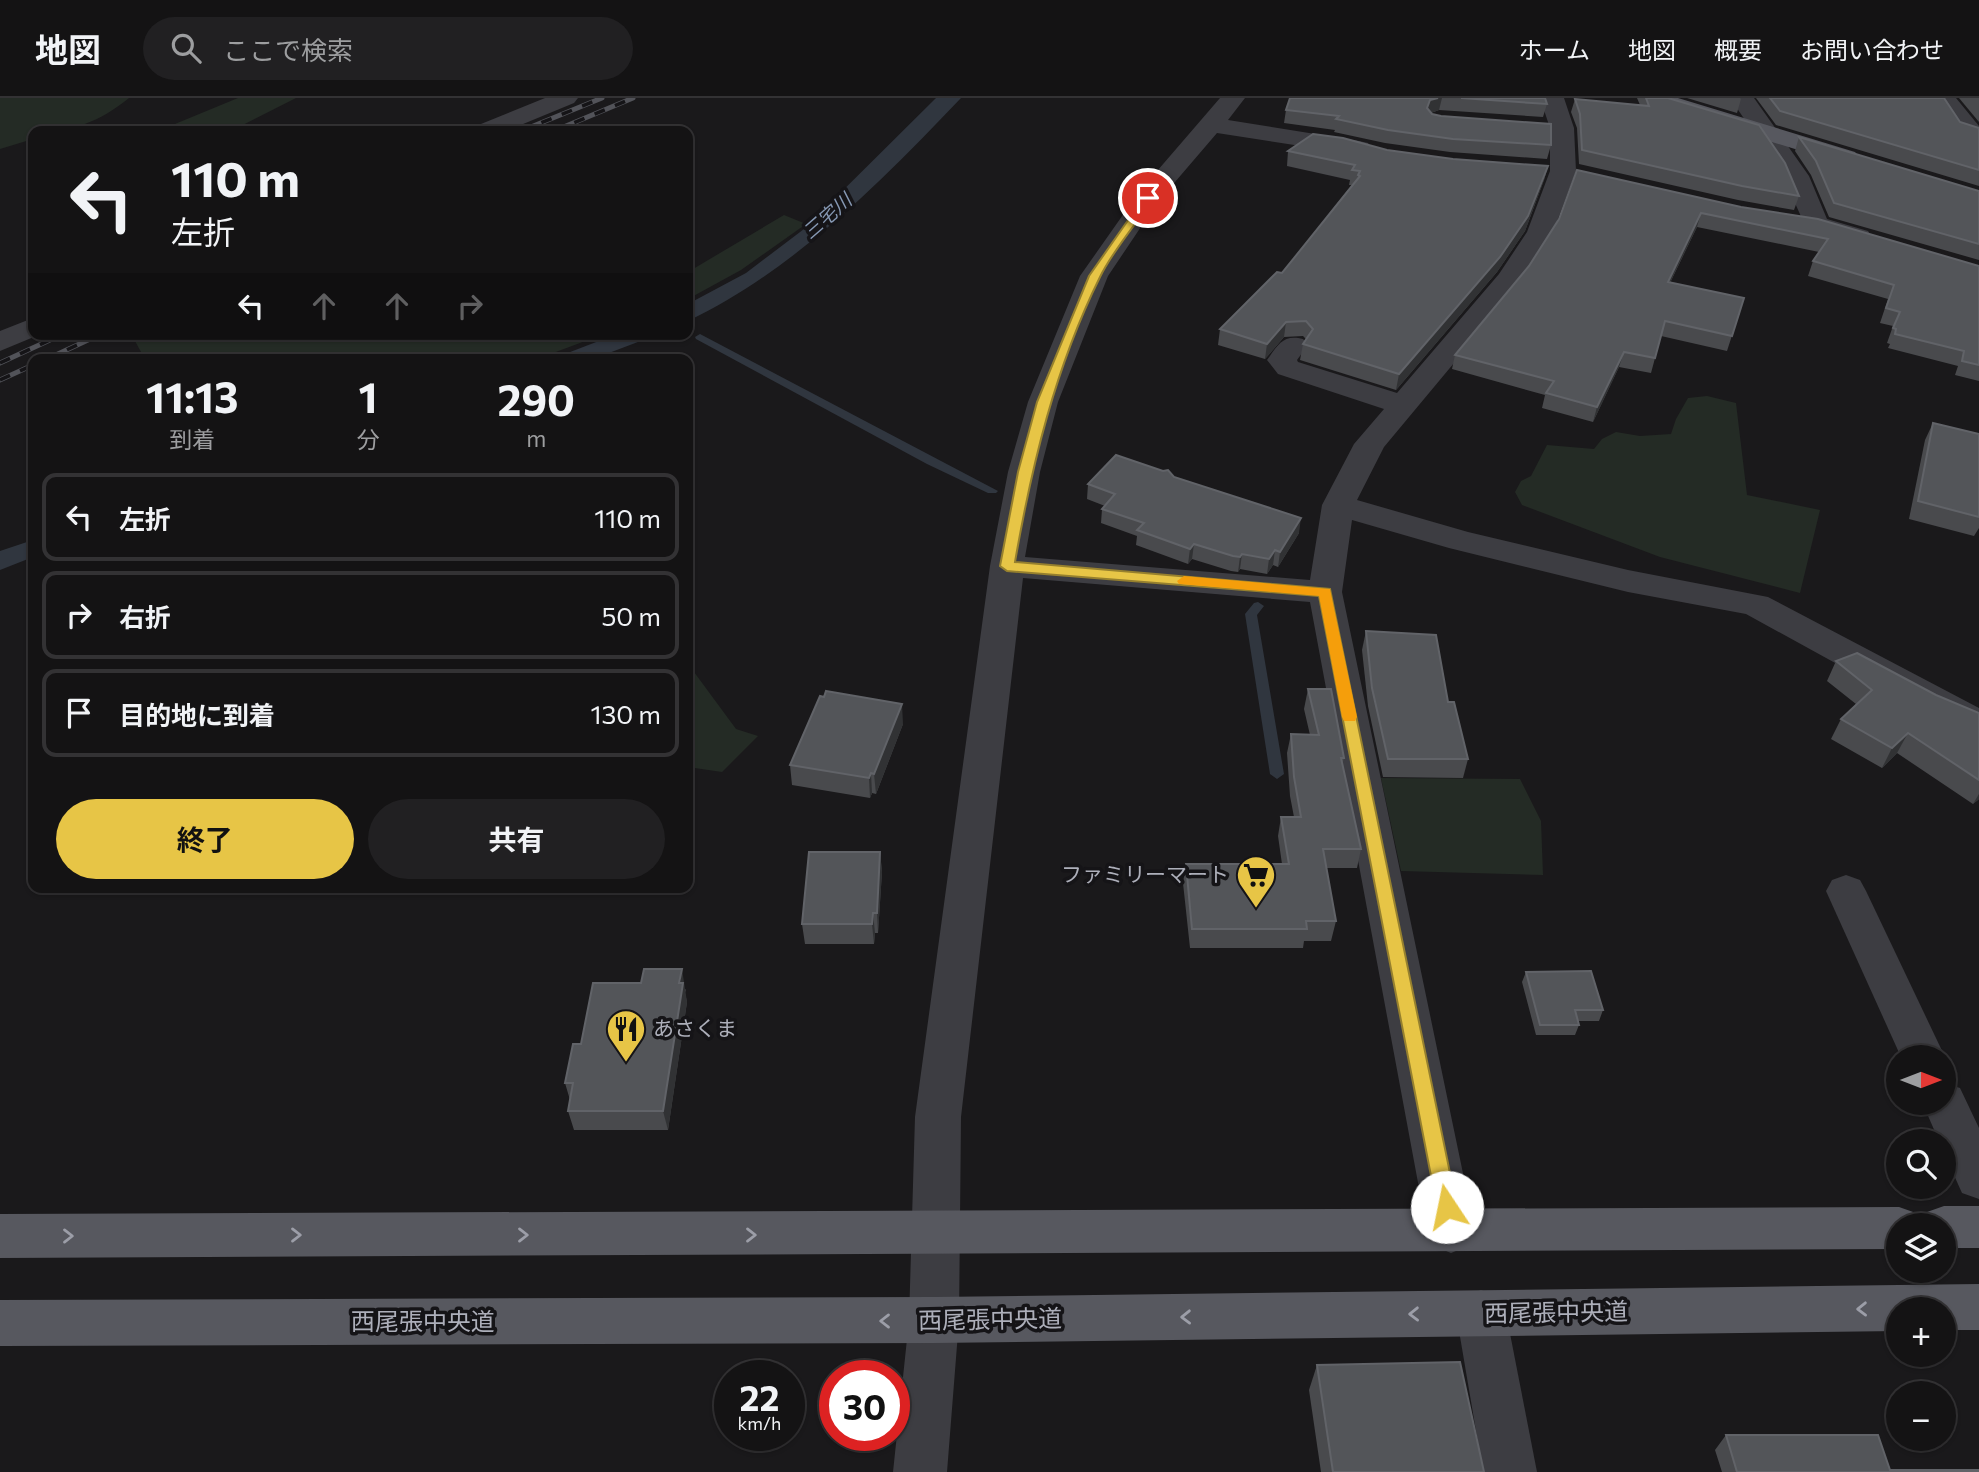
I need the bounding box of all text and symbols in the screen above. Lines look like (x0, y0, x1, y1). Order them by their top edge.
search box (143, 17, 633, 80)
text: 地図 (35, 28, 101, 69)
icon: search (167, 29, 205, 67)
text: ここで検索 (223, 34, 353, 65)
text: ホーム (1519, 35, 1590, 64)
text: 地図 (1628, 35, 1676, 64)
text: 概要 (1714, 35, 1762, 64)
text: お問い合わせ (1800, 35, 1944, 64)
text: 110 m (171, 147, 300, 207)
icon: left (56, 154, 147, 245)
pin (1118, 168, 1178, 228)
icon: arrive (1129, 179, 1167, 217)
water label: 三宅川 (798, 187, 857, 243)
text: 左折 (171, 211, 235, 251)
icon: left (232, 287, 270, 325)
icon: ahead (305, 287, 343, 325)
icon: ahead (378, 287, 416, 325)
icon: right (451, 287, 489, 325)
text: 11:13 (146, 370, 239, 422)
text: 1 (359, 370, 378, 422)
text: 290 (498, 373, 575, 425)
text: m (526, 424, 546, 452)
text: 到着 (169, 425, 215, 453)
text: 分 (357, 425, 380, 453)
icon: left (60, 498, 98, 536)
text: 110 m (594, 502, 661, 533)
text: 左折 (119, 503, 171, 534)
icon: right (60, 596, 98, 634)
text: 50 m (601, 600, 661, 631)
text: 右折 (119, 601, 171, 632)
icon: arrive (60, 694, 98, 732)
text: 130 m (590, 698, 661, 729)
text: 目的地に到着 (119, 699, 275, 730)
button: 終了 (56, 799, 354, 879)
button: 共有 (368, 799, 665, 879)
supermarket icon: ファミリーマート (1235, 854, 1277, 909)
place label: ファミリーマート (1061, 861, 1229, 886)
restaurant icon: あさくま (605, 1008, 647, 1063)
place label: あさくま (653, 1015, 737, 1040)
north arrow (1886, 1045, 1956, 1115)
map controls (1886, 1045, 1956, 1451)
button: search (1886, 1129, 1956, 1199)
position arrow (1410, 1170, 1484, 1244)
button: layers (1886, 1213, 1956, 1283)
one-way arrow (291, 1227, 301, 1243)
one-way arrow (518, 1227, 529, 1243)
one-way arrow (746, 1227, 756, 1243)
one-way arrow (63, 1228, 74, 1244)
street label: 西尾張中央道 (1484, 1296, 1628, 1327)
button: + (1886, 1297, 1956, 1367)
one-way arrow (1856, 1301, 1867, 1317)
street label: 西尾張中央道 (918, 1303, 1062, 1334)
street label: 西尾張中央道 (351, 1306, 495, 1335)
one-way arrow (1408, 1306, 1419, 1322)
one-way arrow (1181, 1309, 1191, 1325)
one-way arrow (880, 1313, 891, 1328)
speed limit sign: 30 (819, 1360, 910, 1451)
text: 22 (740, 1375, 779, 1418)
button: − (1886, 1381, 1956, 1451)
text: km/h (738, 1412, 781, 1434)

